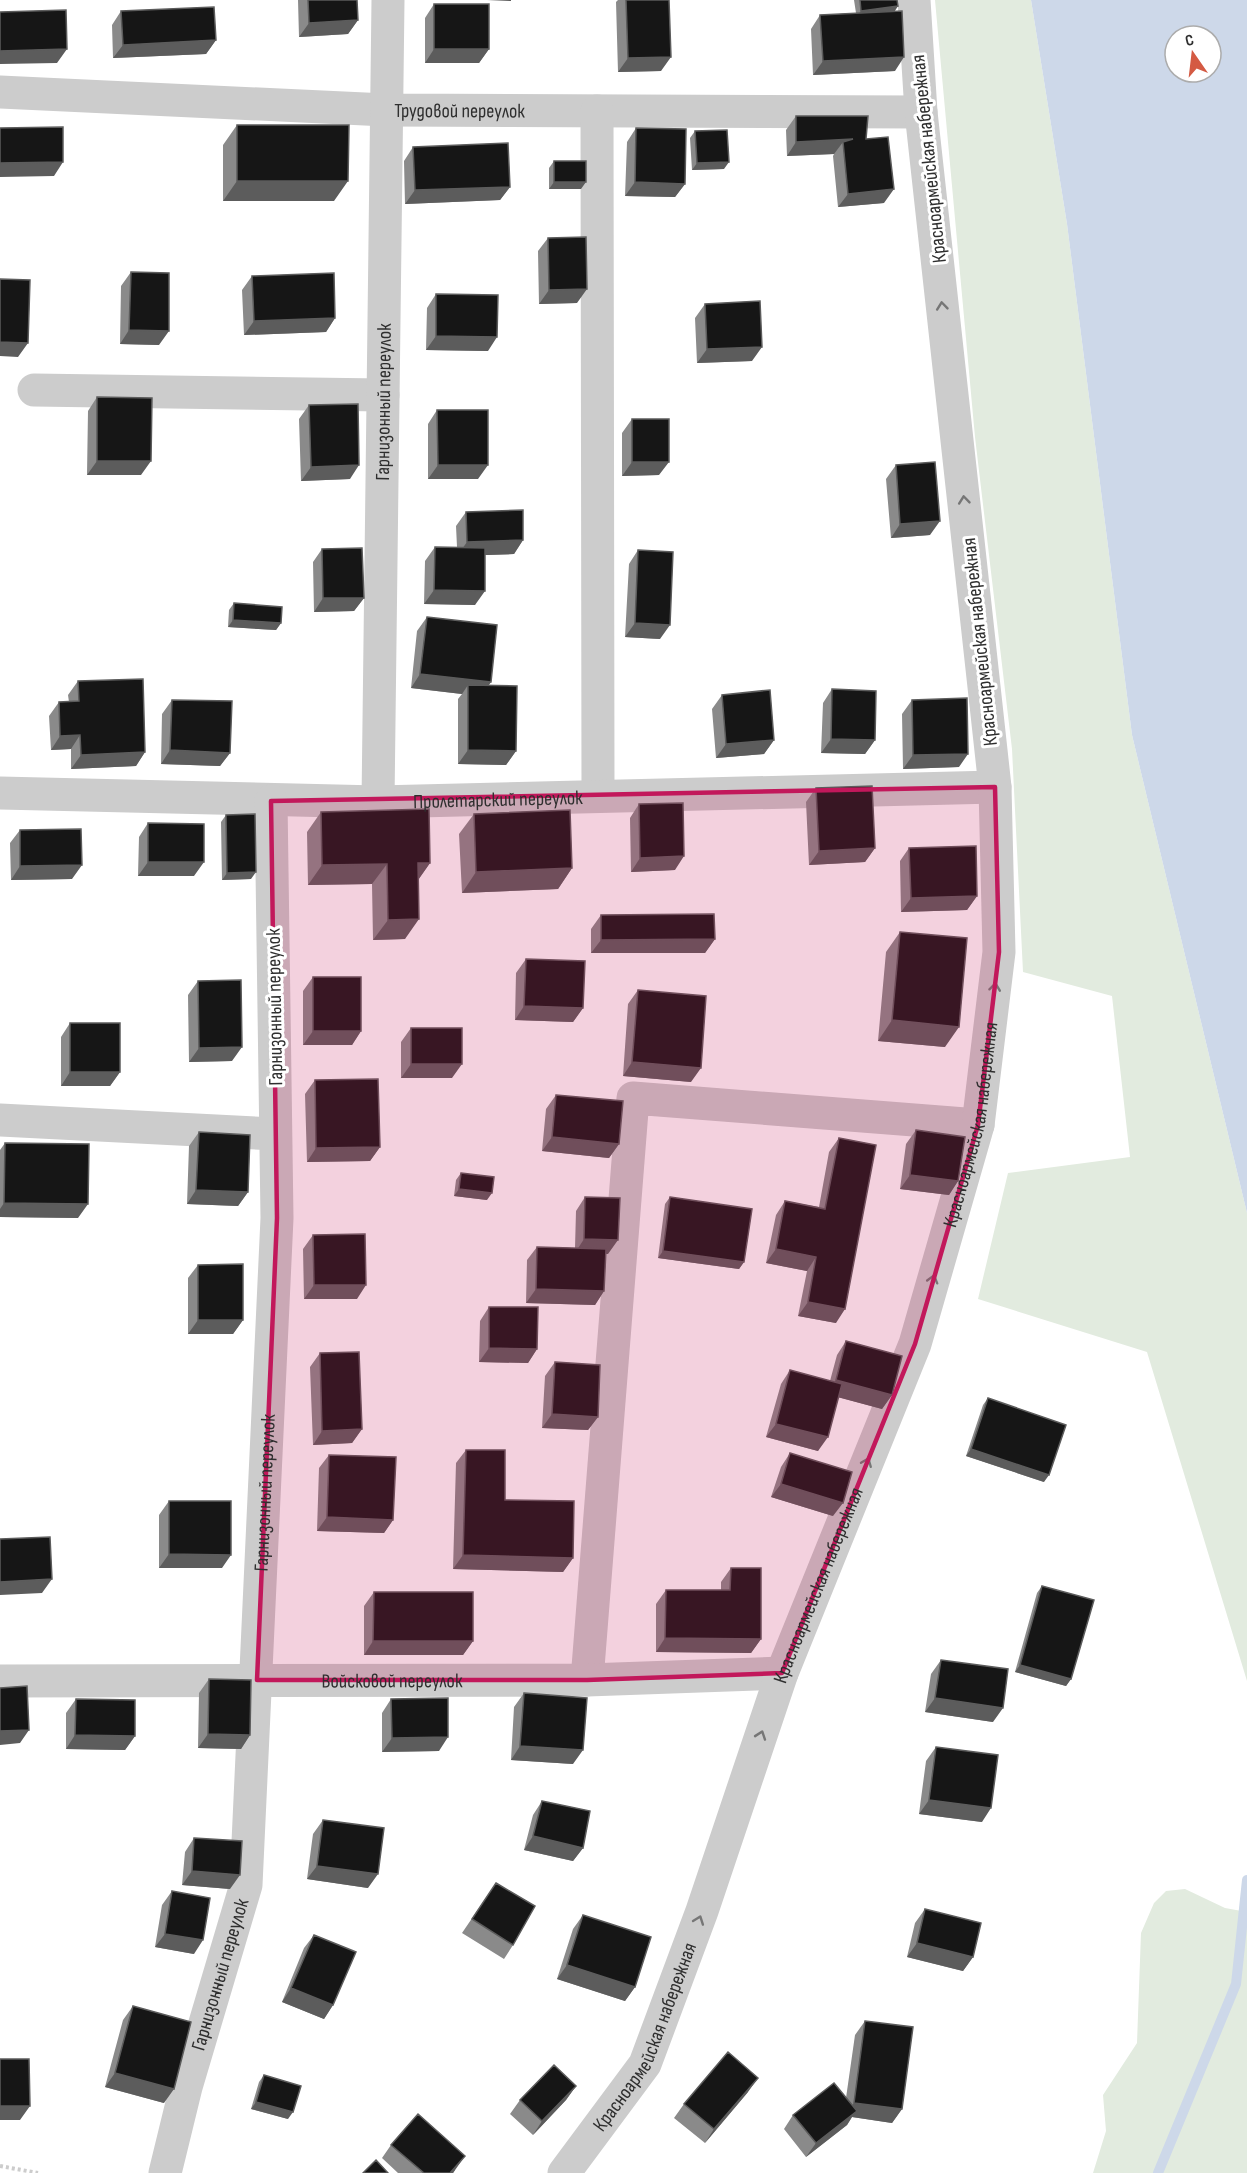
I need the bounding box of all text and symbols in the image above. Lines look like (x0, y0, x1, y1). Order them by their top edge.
north arrow (1163, 24, 1223, 84)
text: С (1183, 31, 1196, 51)
street label: Красноармейская набережная (906, 54, 952, 264)
street label: Трудовой переулок (394, 99, 525, 124)
one-way arrow (937, 301, 949, 310)
street label: Гарнизонный переулок (371, 323, 397, 481)
one-way arrow (958, 495, 971, 504)
street label: Красноармейская набережная (957, 537, 1003, 747)
street label: Пролетарский переулок (413, 786, 583, 814)
street label: Гарнизонный переулок (262, 928, 288, 1086)
one-way arrow (988, 982, 1000, 991)
street label: Красноармейская набережная (938, 1021, 1003, 1230)
one-way arrow (926, 1274, 939, 1284)
street label: Гарнизонный переулок (250, 1413, 281, 1572)
one-way arrow (860, 1458, 872, 1469)
street label: Красноармейская набережная (768, 1484, 869, 1686)
street label: Войсковой переулок (322, 1669, 463, 1693)
one-way arrow (754, 1730, 767, 1741)
street label: Гарнизонный переулок (186, 1895, 254, 2054)
one-way arrow (692, 1915, 704, 1926)
street label: Красноармейская набережная (588, 1939, 702, 2136)

